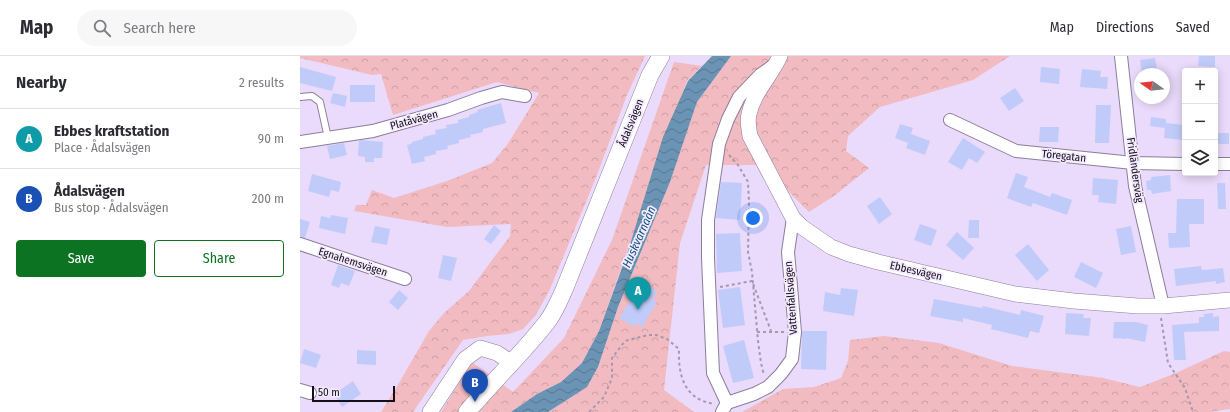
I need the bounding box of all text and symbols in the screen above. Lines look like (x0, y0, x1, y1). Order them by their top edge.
search box (77, 10, 357, 46)
text: Map (20, 16, 53, 39)
icon: search (91, 17, 113, 39)
text: Search here (123, 19, 196, 37)
text: Map (1050, 19, 1074, 36)
text: Directions (1096, 19, 1154, 36)
text: Saved (1176, 19, 1210, 36)
north arrow (1134, 68, 1170, 104)
map controls (1182, 68, 1218, 176)
button: + (1182, 68, 1218, 104)
text: Nearby (16, 72, 67, 93)
text: 2 results (239, 75, 284, 90)
street label: Ådalsvägen (615, 97, 647, 149)
button: − (1182, 104, 1218, 140)
street label: Platåvägen (389, 107, 439, 133)
text: Ebbes kraftstation (54, 122, 169, 140)
text: A (25, 131, 33, 146)
text: 90 m (258, 131, 284, 146)
street label: Fridländersväg (1124, 137, 1146, 204)
text: Place · Ådalsvägen (54, 140, 151, 155)
button: layers (1182, 140, 1218, 176)
street label: Töregatan (1041, 147, 1087, 165)
text: Ådalsvägen (54, 182, 125, 200)
text: B (25, 191, 33, 206)
text: 200 m (252, 191, 284, 206)
text: Bus stop · Ådalsvägen (54, 200, 169, 215)
water label: Huskvarnaån (619, 204, 659, 270)
your location (743, 208, 763, 228)
button: Save (16, 240, 146, 277)
button: Share (154, 240, 284, 277)
street label: Egnahemsvägen (317, 245, 389, 279)
street label: Ebbesvägen (889, 259, 943, 283)
street label: Vattenfallsvägen (782, 261, 800, 335)
pin: A (625, 277, 651, 310)
pin: B (462, 369, 488, 402)
scale bar (312, 384, 395, 403)
text: 50 m (318, 386, 340, 399)

